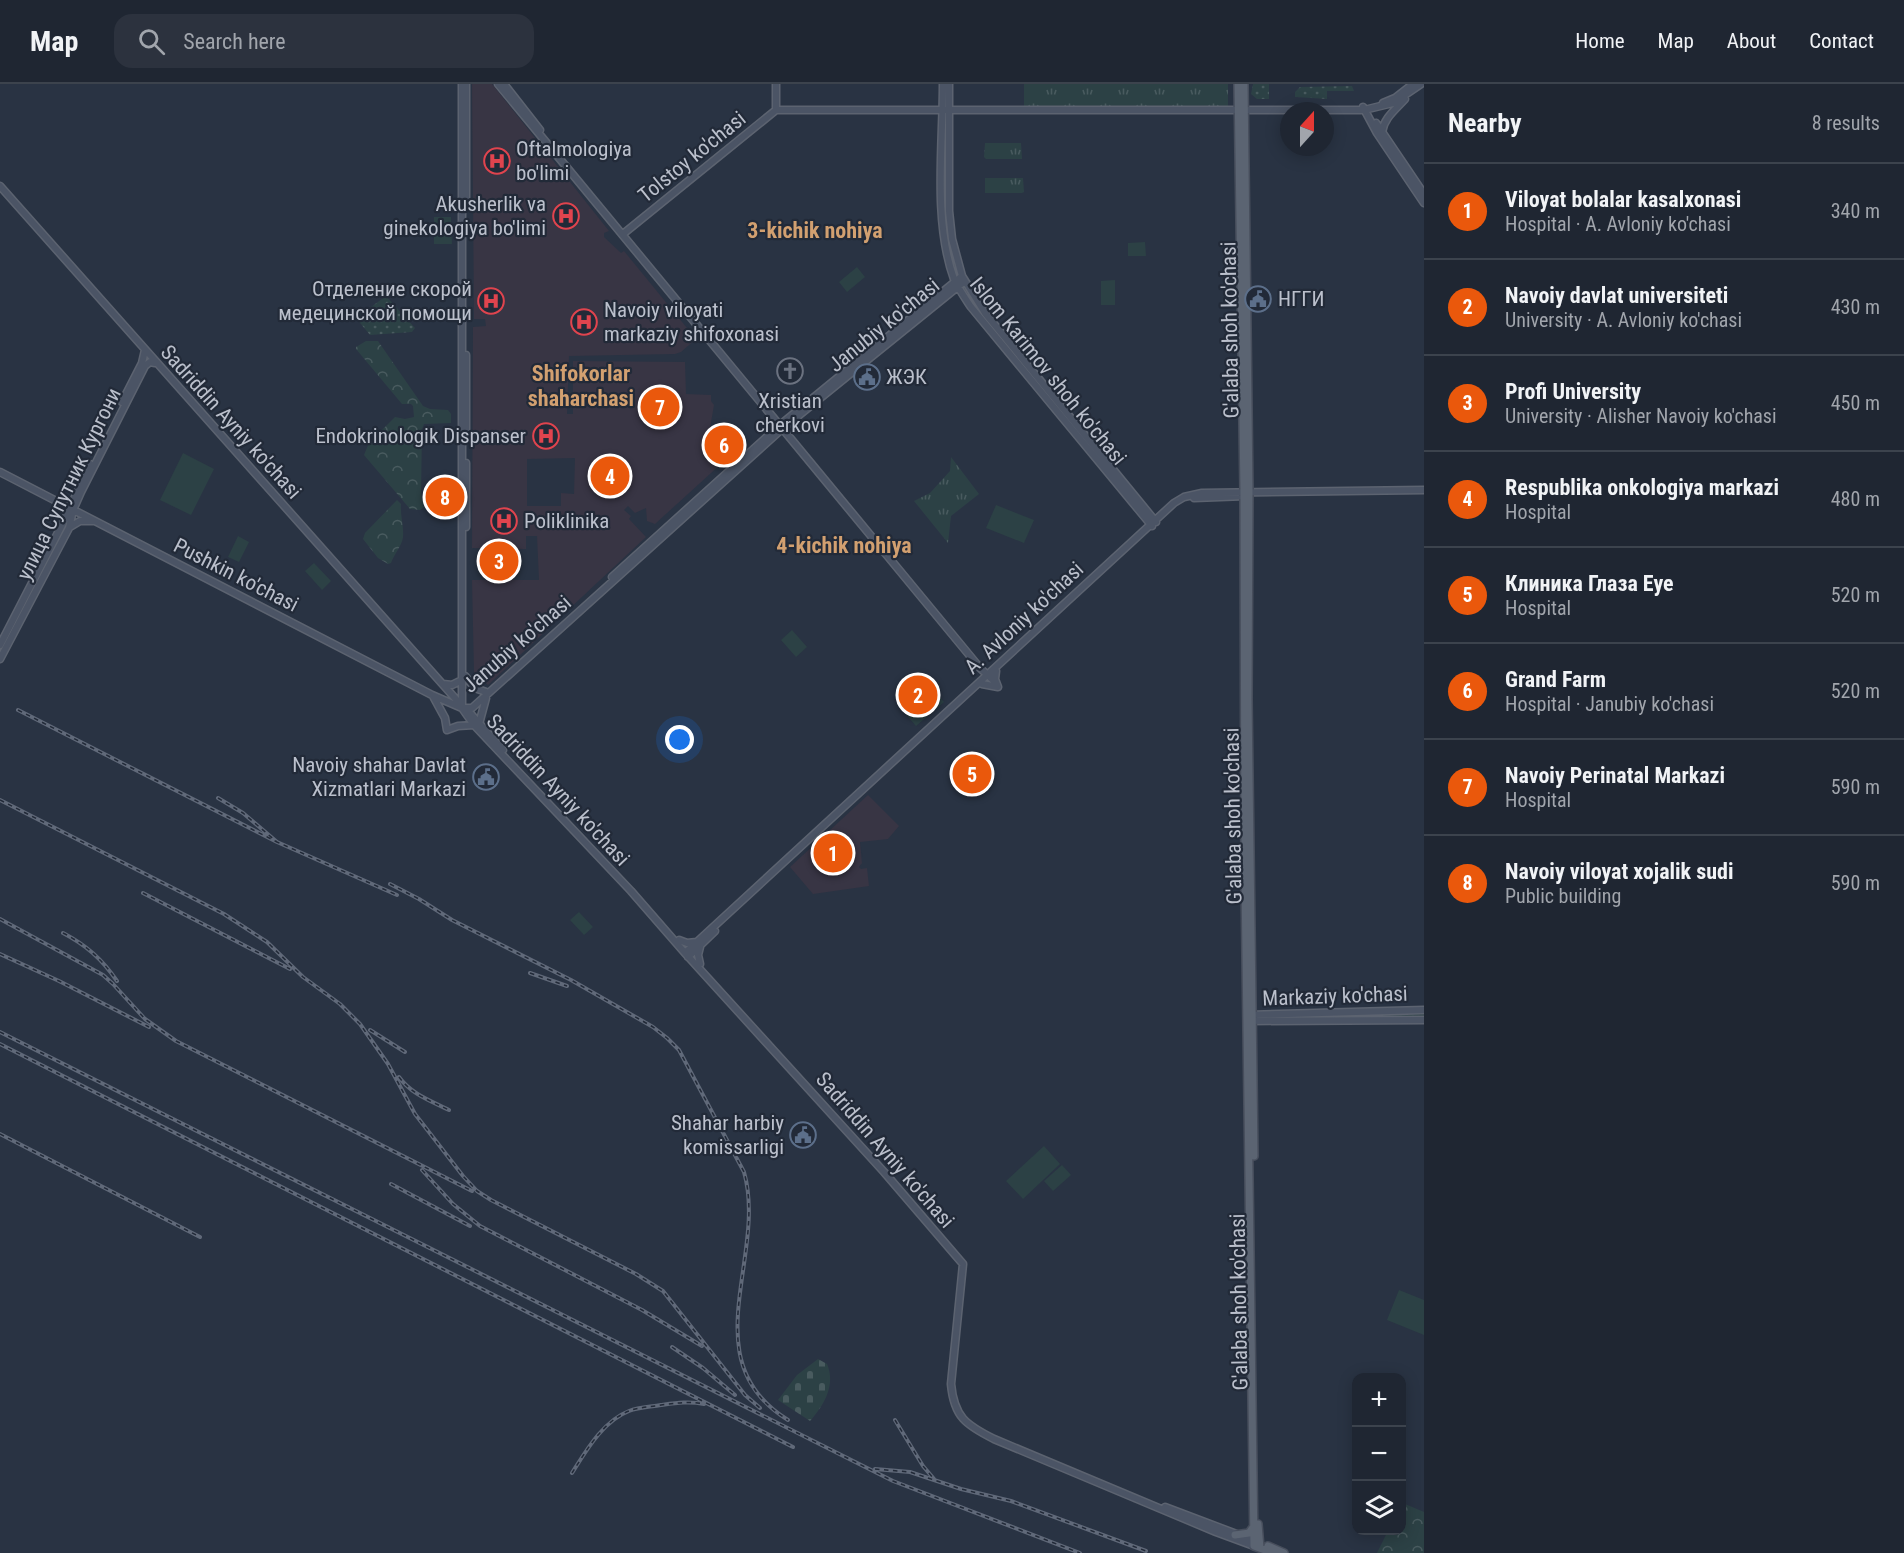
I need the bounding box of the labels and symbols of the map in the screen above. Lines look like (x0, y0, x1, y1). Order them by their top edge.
north arrow (1280, 102, 1334, 156)
street label: Tolstoy ko'chasi (634, 107, 750, 207)
place label: Oftalmologiya bo'limi (516, 137, 632, 185)
hospital icon: Oftalmologiya bo'limi (482, 146, 512, 176)
place label: Akusherlik va ginekologiya bo'limi (383, 192, 546, 240)
hospital icon: Akusherlik va ginekologiya bo'limi (551, 201, 581, 231)
district label: 3-kichik nohiya (747, 218, 883, 243)
street label: G'alaba shoh ko'chasi (1216, 241, 1244, 419)
street label: Islom Karimov shoh ko'chasi (965, 272, 1131, 470)
street label: Janubiy ko'chasi (824, 273, 944, 377)
place label: Отделение скорой медецинской помощи (278, 277, 472, 325)
public building icon: НГГИ (1243, 284, 1273, 314)
hospital icon: Отделение скорой медецинской помощи (476, 286, 506, 316)
place label: НГГИ (1278, 287, 1325, 311)
place label: Navoiy viloyati markaziy shifoxonasi (604, 298, 779, 346)
hospital icon: Navoiy viloyati markaziy shifoxonasi (569, 307, 599, 337)
street label: Sadriddin Ayniy ko'chasi (156, 340, 306, 504)
church icon: Xristian cherkovi (775, 356, 805, 386)
district label: Shifokorlar shaharchasi (528, 361, 634, 411)
public building icon: ЖЭК (852, 362, 882, 392)
place label: ЖЭК (886, 365, 927, 389)
street label: улица Супутник Кургони (12, 384, 126, 584)
pin: 7 (640, 384, 680, 430)
place label: Xristian cherkovi (755, 389, 825, 437)
hospital icon: Endokrinologik Dispanser (531, 421, 561, 451)
pin: 6 (704, 422, 744, 468)
place label: Endokrinologik Dispanser (315, 424, 526, 448)
pin: 4 (590, 454, 630, 498)
pin: 8 (426, 474, 464, 520)
hospital icon: Poliklinika (489, 506, 519, 536)
place label: Poliklinika (524, 509, 609, 533)
street label: Pushkin ko'chasi (170, 533, 302, 617)
district label: 4-kichik nohiya (776, 533, 912, 558)
pin: 3 (480, 538, 518, 584)
street label: A. Avloniy ko'chasi (960, 557, 1088, 679)
street label: Janubiy ko'chasi (458, 591, 576, 697)
pin: 2 (898, 672, 938, 718)
street label: Sadriddin Ayniy ko'chasi (482, 709, 634, 871)
your location (665, 725, 694, 754)
street label: G'alaba shoh ko'chasi (1219, 727, 1247, 905)
pin: 5 (952, 752, 992, 796)
place label: Navoiy shahar Davlat Xizmatlari Markazi (292, 753, 466, 801)
public building icon: Navoiy shahar Davlat Xizmatlari Markazi (471, 762, 501, 792)
pin: 1 (814, 830, 852, 876)
street label: Markaziy ko'chasi (1262, 981, 1408, 1011)
street label: Sadriddin Ayniy ko'chasi (811, 1067, 959, 1233)
place label: Shahar harbiy komissarligi (671, 1111, 784, 1159)
public building icon: Shahar harbiy komissarligi (788, 1120, 818, 1150)
street label: G'alaba shoh ko'chasi (1225, 1213, 1253, 1391)

